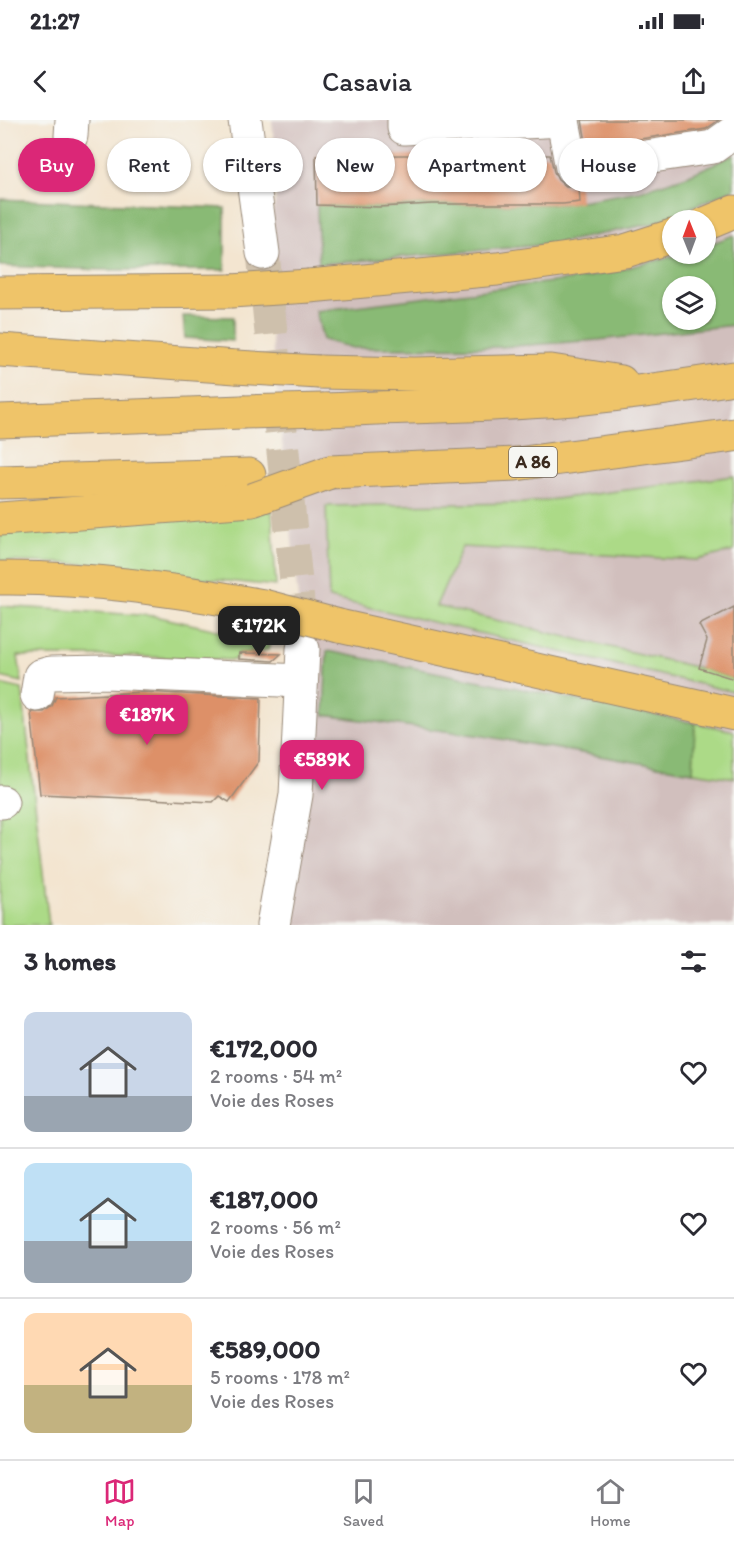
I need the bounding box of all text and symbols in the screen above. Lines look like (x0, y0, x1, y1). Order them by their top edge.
text: 21:27 (30, 8, 80, 35)
icon: back (24, 65, 57, 98)
text: Casavia (322, 65, 412, 98)
icon: share (677, 65, 710, 98)
chip: Buy (18, 138, 95, 192)
chip: Rent (107, 138, 191, 192)
chip: Filters (203, 138, 303, 192)
chip: New (315, 138, 395, 192)
chip: Apartment (407, 138, 547, 192)
chip: House (559, 138, 658, 192)
north arrow (662, 210, 716, 264)
map controls (662, 210, 716, 330)
button: layers (662, 276, 716, 330)
road number: A 86 (509, 447, 557, 477)
pin: €172K (217, 606, 301, 657)
text: €172K (232, 613, 286, 637)
pin: €187K (105, 695, 189, 746)
text: €187K (120, 702, 174, 726)
pin: €589K (280, 740, 364, 791)
text: €589K (294, 747, 350, 771)
text: 3 homes (24, 945, 116, 977)
icon: filters (677, 945, 710, 978)
text: €172,000 (210, 1032, 318, 1064)
icon: home (72, 1036, 144, 1108)
icon: heart (677, 1056, 710, 1089)
text: 2 rooms · 54 m² (210, 1064, 342, 1088)
text: Voie des Roses (210, 1088, 334, 1112)
text: €187,000 (210, 1183, 318, 1215)
icon: home (72, 1187, 144, 1259)
icon: heart (677, 1207, 710, 1240)
text: 2 rooms · 56 m² (210, 1215, 341, 1239)
text: Voie des Roses (210, 1239, 334, 1263)
text: €589,000 (210, 1333, 321, 1365)
icon: home (72, 1337, 144, 1409)
icon: heart (677, 1357, 710, 1390)
text: 5 rooms · 178 m² (210, 1365, 350, 1389)
text: Voie des Roses (210, 1389, 334, 1413)
tab: Map (103, 1475, 136, 1530)
tab: Saved (343, 1475, 384, 1530)
tab: Home (590, 1475, 631, 1530)

